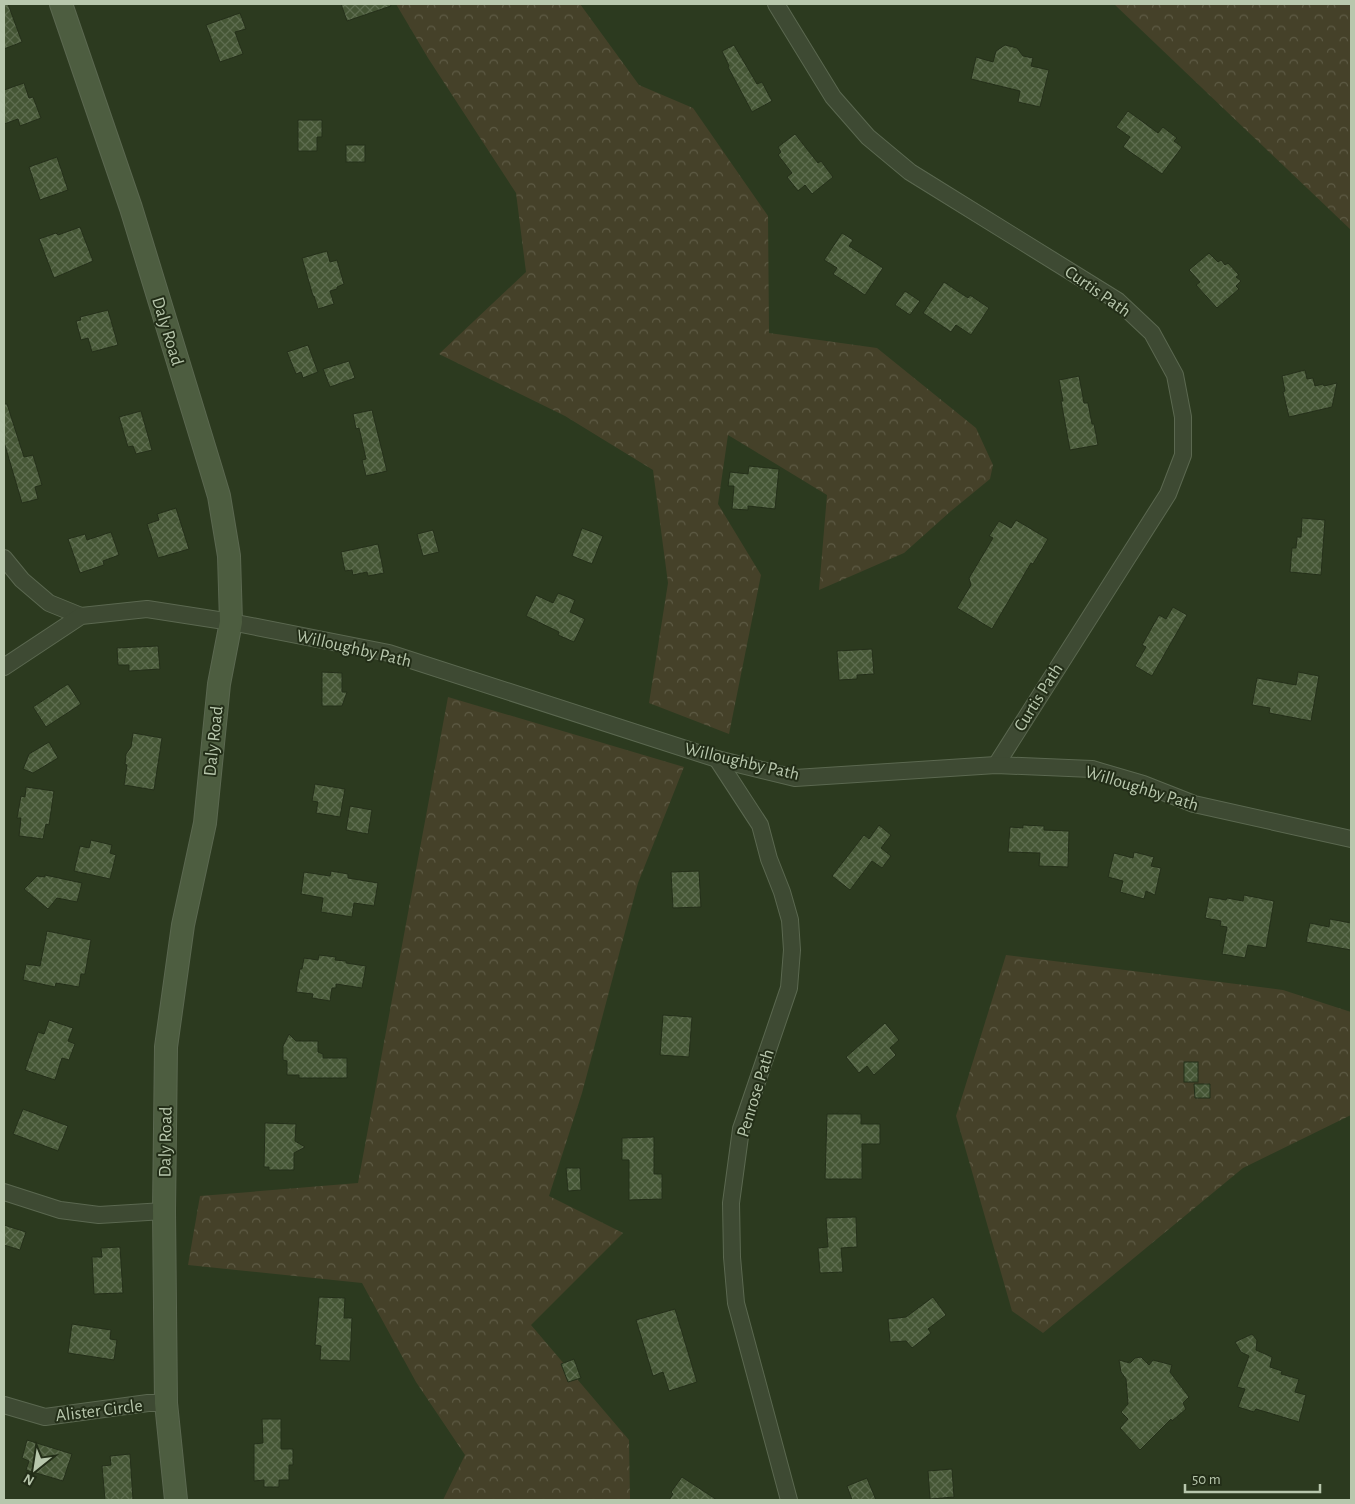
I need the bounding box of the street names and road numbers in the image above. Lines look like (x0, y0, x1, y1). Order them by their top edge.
street label: Curtis Path (1061, 263, 1134, 321)
street label: Daly Road (148, 295, 186, 368)
street label: Willoughby Path (295, 627, 413, 671)
street label: Curtis Path (1011, 661, 1067, 735)
street label: Daly Road (201, 705, 227, 777)
street label: Willoughby Path (683, 740, 801, 784)
street label: Willoughby Path (1083, 763, 1200, 815)
street label: Penrose Path (734, 1047, 778, 1139)
street label: Daly Road (156, 1106, 176, 1178)
street label: Alister Circle (55, 1397, 144, 1425)

